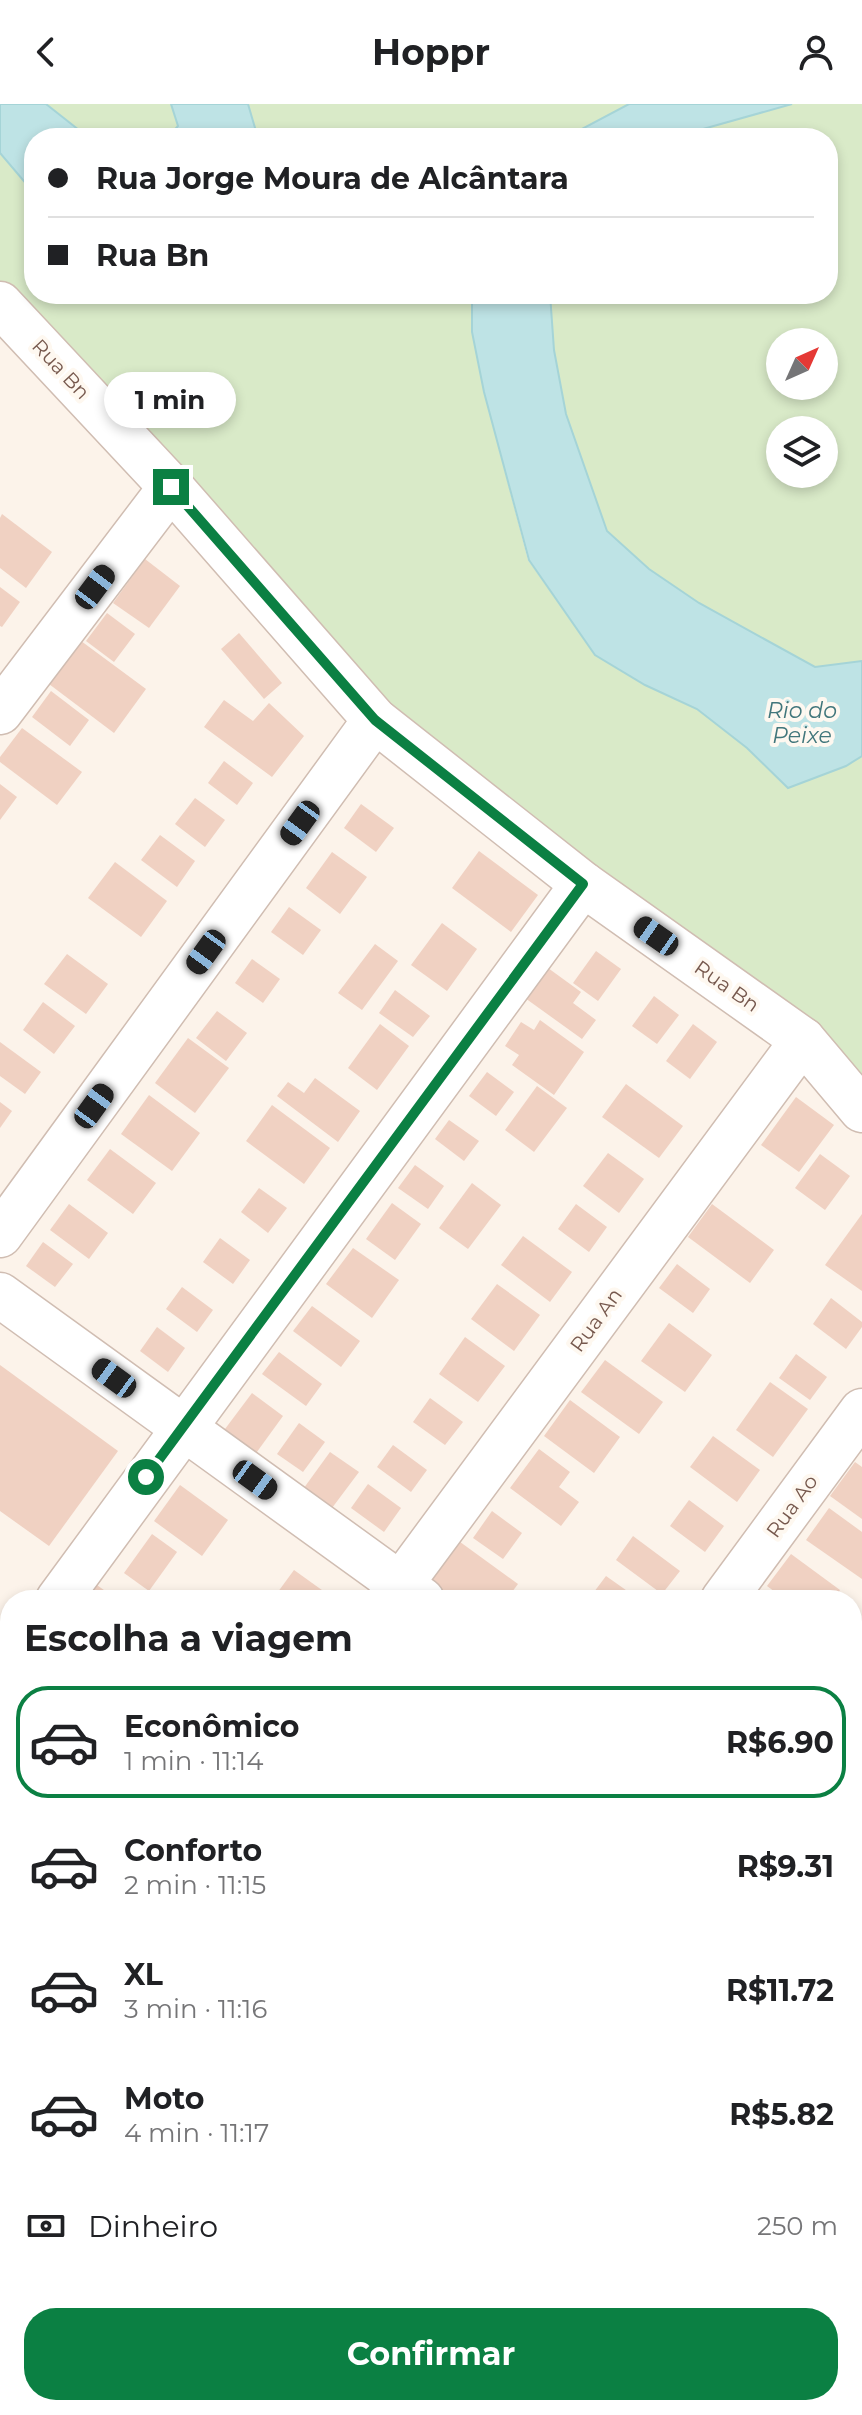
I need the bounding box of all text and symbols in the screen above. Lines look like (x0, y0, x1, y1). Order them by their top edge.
icon: back (24, 30, 68, 74)
text: Hoppr (372, 30, 490, 74)
icon: person (794, 30, 838, 74)
text: Rua Jorge Moura de Alcântara (96, 160, 569, 197)
text: Rua Bn (96, 237, 209, 274)
north arrow (766, 328, 838, 400)
map controls (766, 328, 838, 488)
street label: Rua Bn (27, 334, 95, 404)
callout: 1 min (105, 371, 237, 427)
text: 1 min (135, 384, 205, 416)
button: layers (766, 416, 838, 488)
route end (153, 469, 189, 505)
car (71, 561, 119, 613)
water label: Rio do Peixe (767, 697, 837, 749)
car (276, 797, 324, 849)
car (629, 912, 683, 960)
car (182, 926, 230, 978)
street label: Rua Bn (690, 955, 764, 1017)
car (70, 1080, 118, 1132)
street label: Rua An (565, 1283, 627, 1357)
car (88, 1354, 140, 1402)
car (229, 1456, 281, 1504)
route start (128, 1459, 164, 1495)
street label: Rua Ao (761, 1470, 823, 1542)
text: Escolha a viagem (24, 1616, 353, 1660)
icon: car (28, 1706, 100, 1778)
text: Econômico (124, 1708, 299, 1745)
text: R$6.90 (726, 1724, 834, 1761)
text: 1 min · 11:14 (124, 1745, 263, 1777)
icon: car (28, 1830, 100, 1902)
text: Conforto (124, 1832, 262, 1869)
text: R$9.31 (737, 1848, 834, 1885)
text: 2 min · 11:15 (124, 1869, 266, 1901)
icon: car (28, 1954, 100, 2026)
text: XL (124, 1956, 163, 1993)
text: R$11.72 (726, 1972, 834, 2009)
text: 3 min · 11:16 (124, 1993, 267, 2025)
icon: car (28, 2078, 100, 2150)
text: Moto (124, 2080, 205, 2117)
text: R$5.82 (729, 2096, 834, 2133)
text: 4 min · 11:17 (124, 2117, 269, 2149)
icon: cash (24, 2204, 68, 2248)
text: Dinheiro (88, 2208, 218, 2245)
text: 250 m (757, 2210, 838, 2242)
button: Confirmar (24, 2308, 838, 2400)

